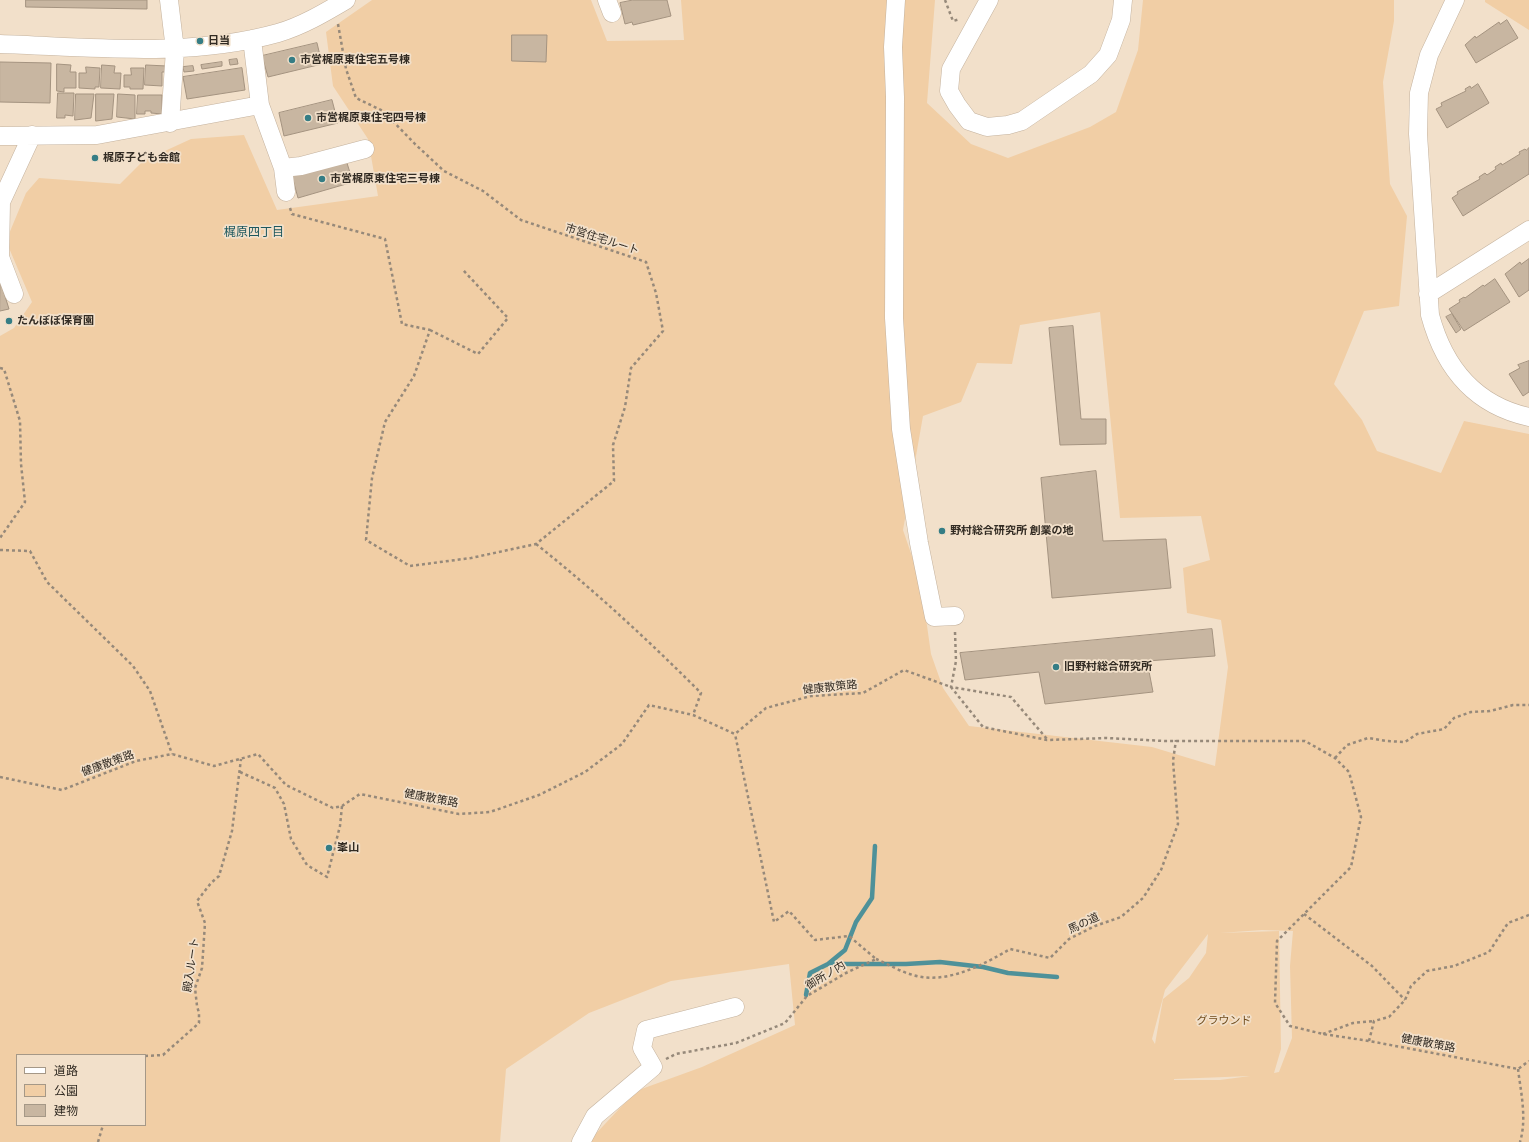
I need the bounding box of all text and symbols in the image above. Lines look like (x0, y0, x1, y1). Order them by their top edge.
place label: 日当 (208, 34, 230, 48)
marker: 日当 (195, 36, 205, 46)
place label: 市営梶原東住宅五号棟 (300, 53, 410, 67)
marker: 市営梶原東住宅五号棟 (287, 55, 297, 65)
place label: 市営梶原東住宅四号棟 (316, 111, 426, 125)
marker: 市営梶原東住宅四号棟 (303, 113, 313, 123)
place label: 梶原子ども会館 (103, 151, 180, 165)
marker: 梶原子ども会館 (90, 153, 100, 163)
place label: 市営梶原東住宅三号棟 (330, 172, 440, 186)
marker: 市営梶原東住宅三号棟 (317, 174, 327, 184)
street label: 市営住宅ルート (563, 222, 641, 258)
district label: 梶原四丁目 (224, 226, 284, 240)
place label: たんぽぽ保育園 (17, 314, 94, 328)
marker: たんぽぽ保育園 (4, 316, 14, 326)
place label: 野村総合研究所 創業の地 (950, 524, 1073, 538)
marker: 野村総合研究所 創業の地 (937, 526, 947, 536)
place label: 旧野村総合研究所 (1064, 660, 1152, 674)
marker: 旧野村総合研究所 (1051, 662, 1061, 672)
street label: 健康散策路 (802, 679, 858, 697)
street label: 健康散策路 (80, 748, 136, 780)
street label: 健康散策路 (403, 787, 459, 811)
place label: 峯山 (337, 841, 359, 855)
marker: 峯山 (324, 843, 334, 853)
street label: 馬の道 (1066, 911, 1102, 937)
street label: 殿入ルート (182, 937, 202, 993)
street label: 御所ノ内 (804, 959, 848, 993)
park label: グラウンド (1197, 1014, 1251, 1028)
street label: 健康散策路 (1400, 1032, 1456, 1056)
legend (16, 1054, 146, 1126)
text: 道路 (54, 1061, 78, 1080)
text: 公園 (54, 1081, 78, 1100)
text: 建物 (54, 1101, 78, 1120)

